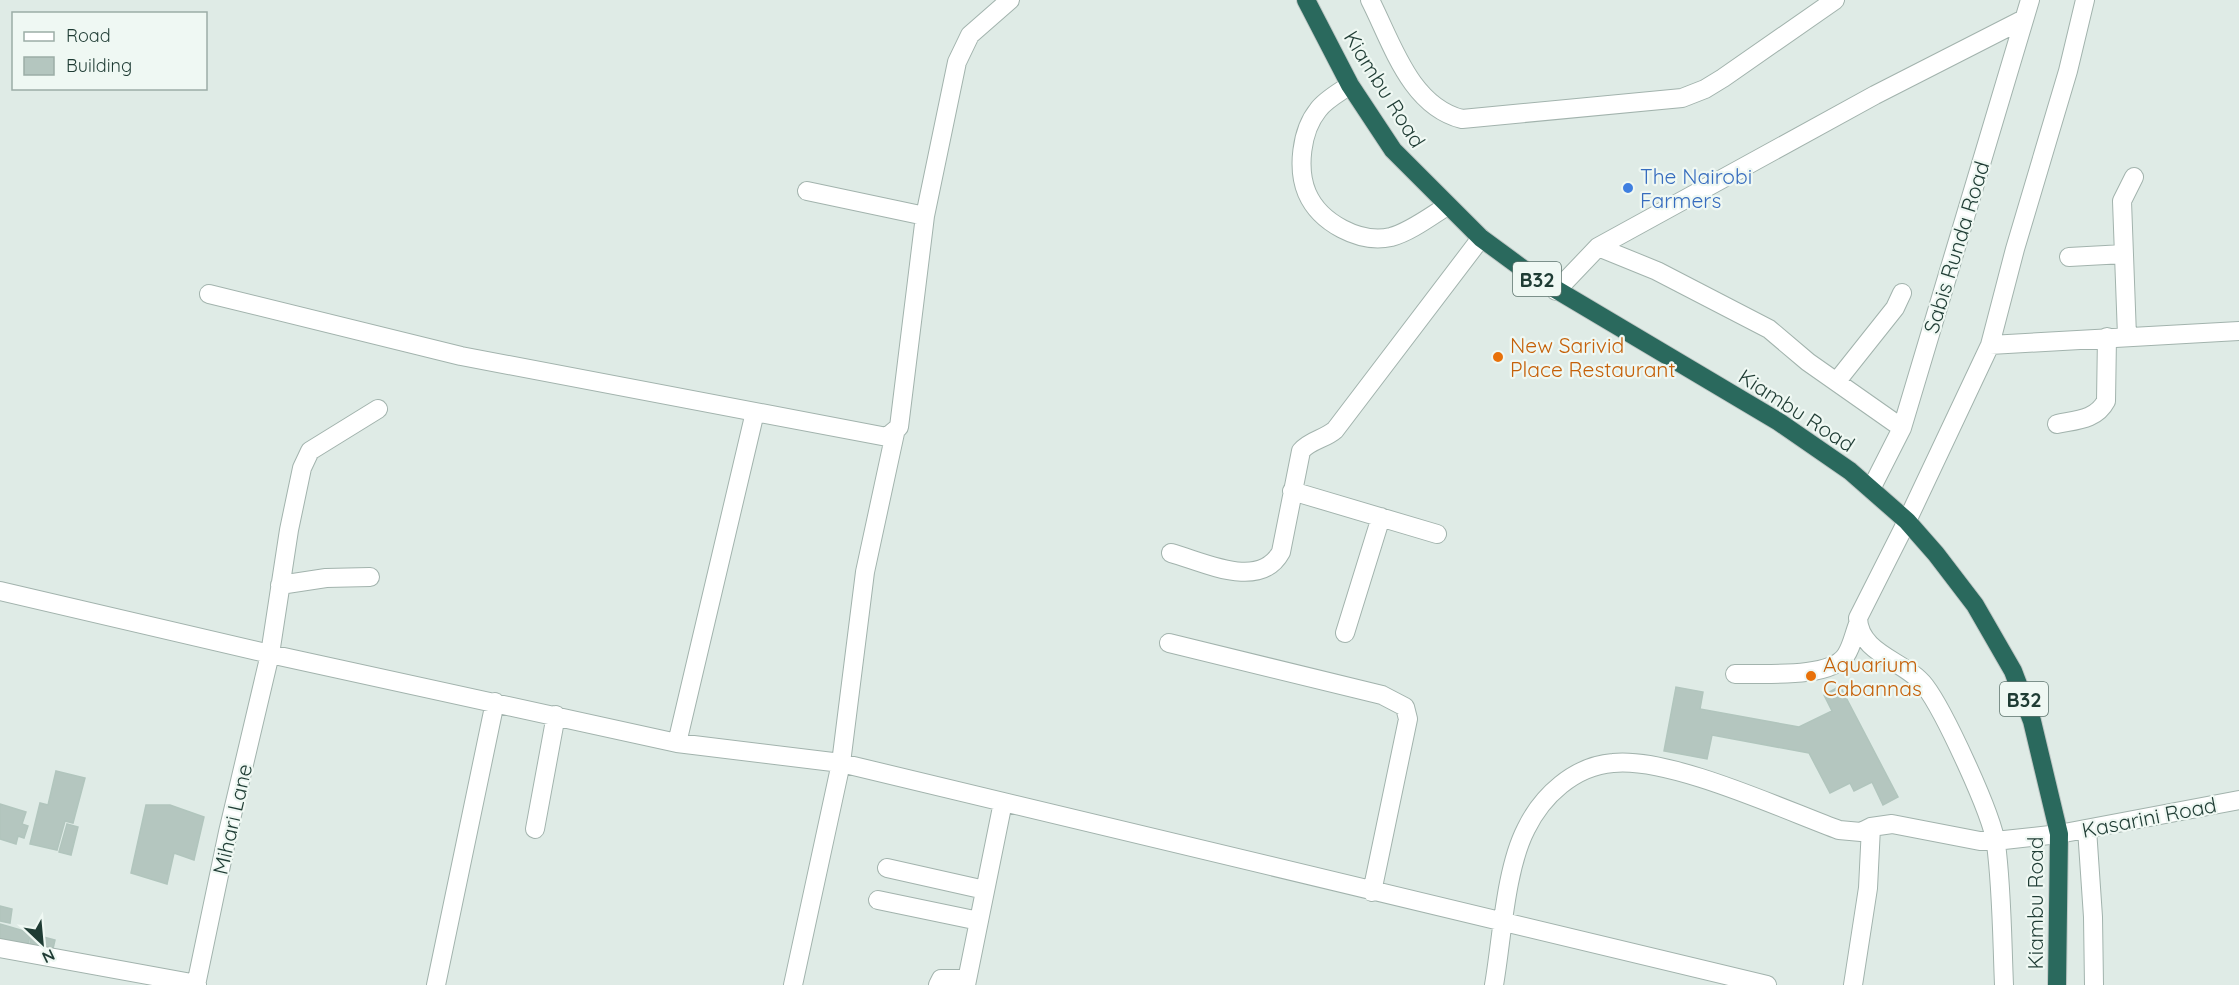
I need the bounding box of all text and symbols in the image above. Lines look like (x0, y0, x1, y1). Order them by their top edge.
legend (12, 12, 207, 90)
text: Road (66, 24, 111, 47)
street label: Kiambu Road (1339, 26, 1431, 152)
text: Building (66, 54, 132, 77)
street label: Sabis Runda Road (1917, 158, 1995, 336)
place label: The Nairobi Farmers (1640, 163, 1752, 213)
marker: The Nairobi Farmers (1621, 181, 1635, 195)
road number: B32 (1513, 262, 1561, 296)
place label: New Sarivid Place Restaurant (1510, 332, 1676, 382)
marker: New Sarivid Place Restaurant (1491, 350, 1505, 364)
street label: Kiambu Road (1734, 363, 1860, 457)
place label: Aquarium Cabannas (1823, 651, 1922, 701)
marker: Aquarium Cabannas (1804, 669, 1818, 683)
road number: B32 (2000, 682, 2048, 716)
street label: Mihari Lane (207, 761, 257, 877)
street label: Kasarini Road (2079, 791, 2219, 843)
street label: Kiambu Road (2022, 836, 2048, 970)
north arrow (12, 913, 72, 973)
text: N (39, 945, 58, 968)

